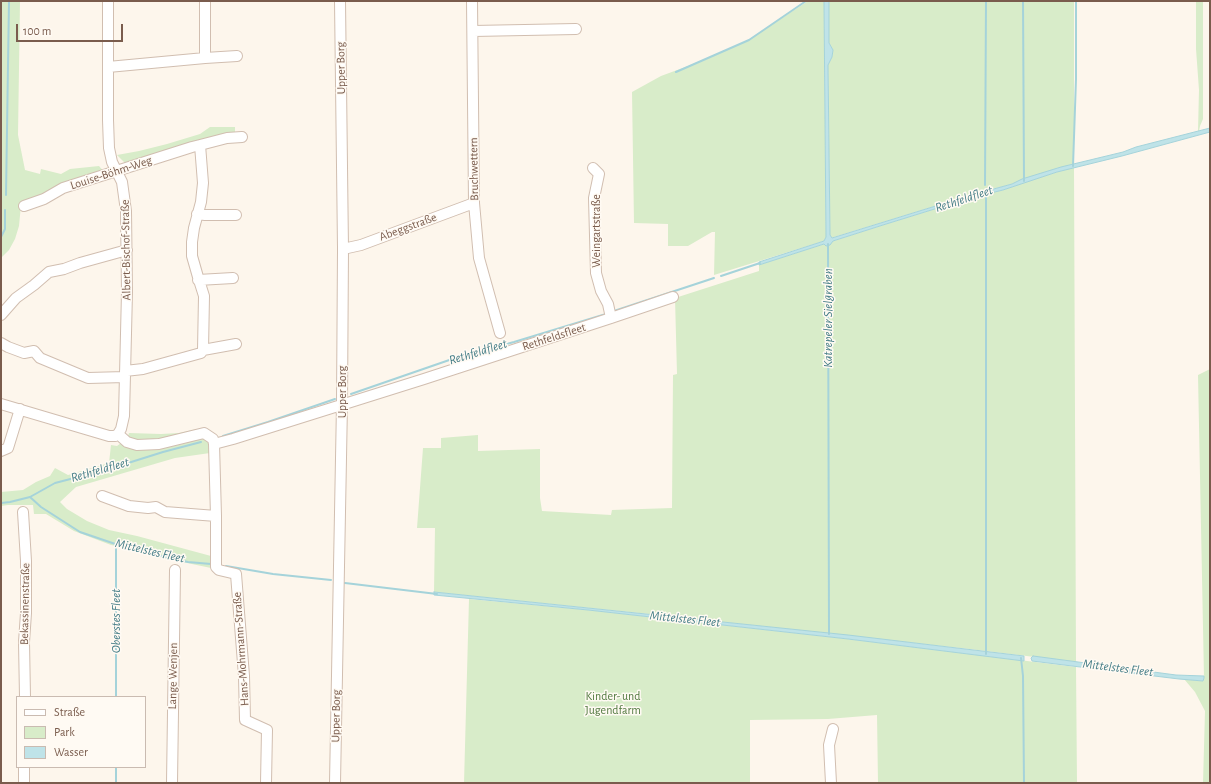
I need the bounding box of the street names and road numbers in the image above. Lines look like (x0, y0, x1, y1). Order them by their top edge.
street label: Upper Borg (333, 42, 349, 94)
street label: Bruchwettern (466, 137, 482, 201)
street label: Louise-Böhm-Weg (68, 153, 154, 193)
street label: Weingartstraße (589, 194, 603, 268)
street label: Albert-Bischof-Straße (118, 199, 134, 301)
street label: Abeggstraße (377, 210, 439, 244)
street label: Rethfeldsfleet (520, 320, 588, 354)
street label: Upper Borg (335, 366, 349, 418)
street label: Bekassinenstraße (17, 563, 33, 645)
street label: Hans-Mohrmann-Straße (230, 591, 252, 707)
street label: Lange Wenjen (165, 642, 181, 710)
street label: Upper Borg (328, 690, 344, 742)

